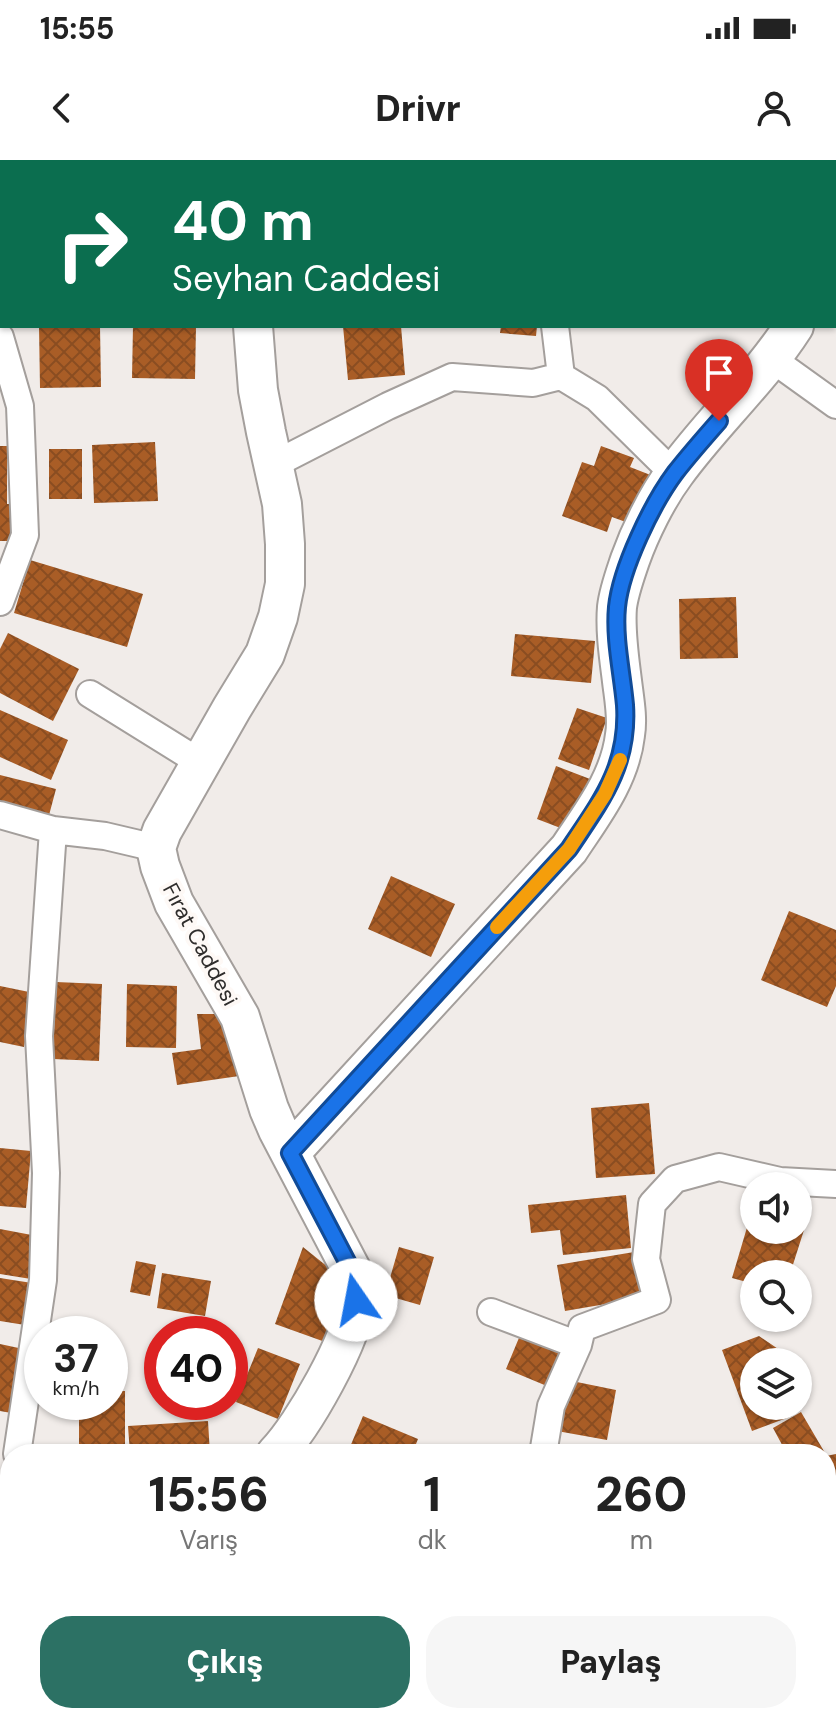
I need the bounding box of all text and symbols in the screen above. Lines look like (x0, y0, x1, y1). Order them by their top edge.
text: 15:55 (40, 9, 115, 48)
text: Drivr (375, 85, 461, 132)
icon: back (40, 86, 84, 130)
icon: person (752, 86, 796, 130)
text: 40 m (172, 184, 314, 257)
icon: right (40, 192, 144, 296)
text: Seyhan Caddesi (172, 255, 440, 302)
pin (685, 339, 753, 421)
icon: arrive (697, 351, 741, 395)
street label: Fırat Caddesi (156, 878, 245, 1011)
map controls (740, 1172, 812, 1420)
button: sound (740, 1172, 812, 1244)
position arrow (314, 1258, 398, 1342)
button: search (740, 1260, 812, 1332)
speed limit sign: 40 (144, 1316, 248, 1420)
text: 37 (53, 1332, 99, 1384)
button: layers (740, 1348, 812, 1420)
text: km/h (52, 1375, 100, 1401)
text: 15:56 (148, 1463, 269, 1526)
text: 1 (423, 1463, 441, 1526)
text: 260 (595, 1463, 687, 1526)
text: Varış (179, 1523, 238, 1557)
text: dk (417, 1523, 447, 1557)
text: m (630, 1523, 653, 1557)
button: Çıkış (40, 1616, 410, 1708)
button: Paylaş (426, 1616, 796, 1708)

